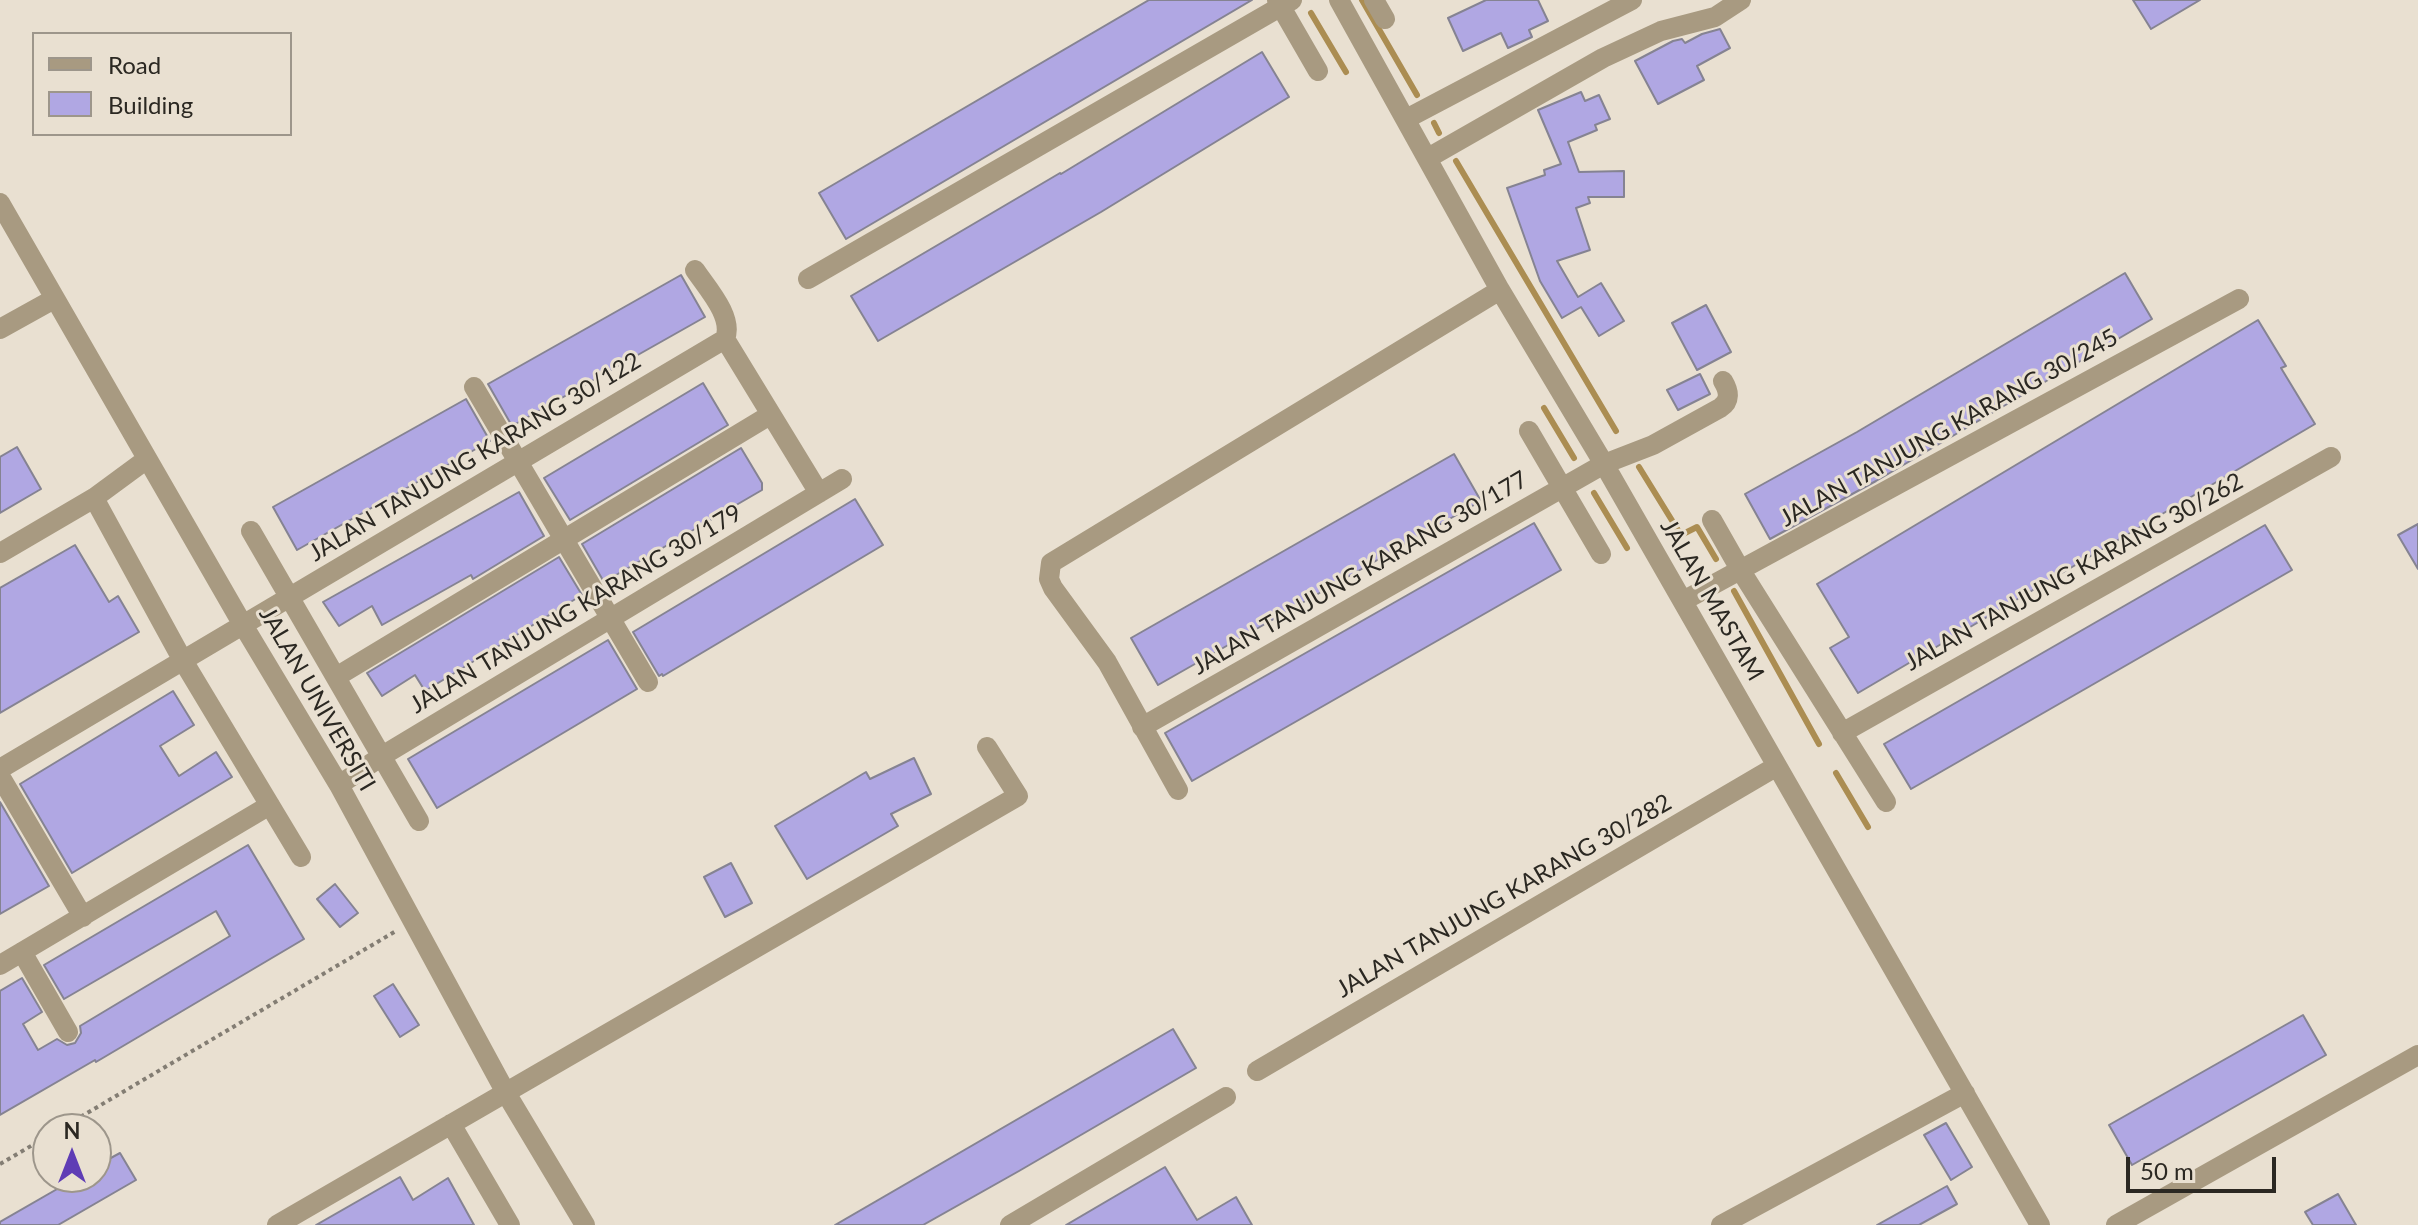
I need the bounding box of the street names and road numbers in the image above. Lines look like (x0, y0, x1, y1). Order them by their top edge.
street label: JALAN TANJUNG KARANG 30/245 (1775, 323, 2123, 533)
street label: JALAN TANJUNG KARANG 30/122 (304, 346, 646, 568)
street label: JALAN TANJUNG KARANG 30/177 (1187, 465, 1533, 681)
street label: JALAN TANJUNG KARANG 30/262 (1900, 467, 2248, 677)
street label: JALAN TANJUNG KARANG 30/179 (405, 498, 747, 720)
street label: JALAN MASTAM (1654, 514, 1770, 686)
street label: JALAN UNIVERSITI (253, 602, 381, 796)
street label: JALAN TANJUNG KARANG 30/282 (1331, 788, 1677, 1004)

